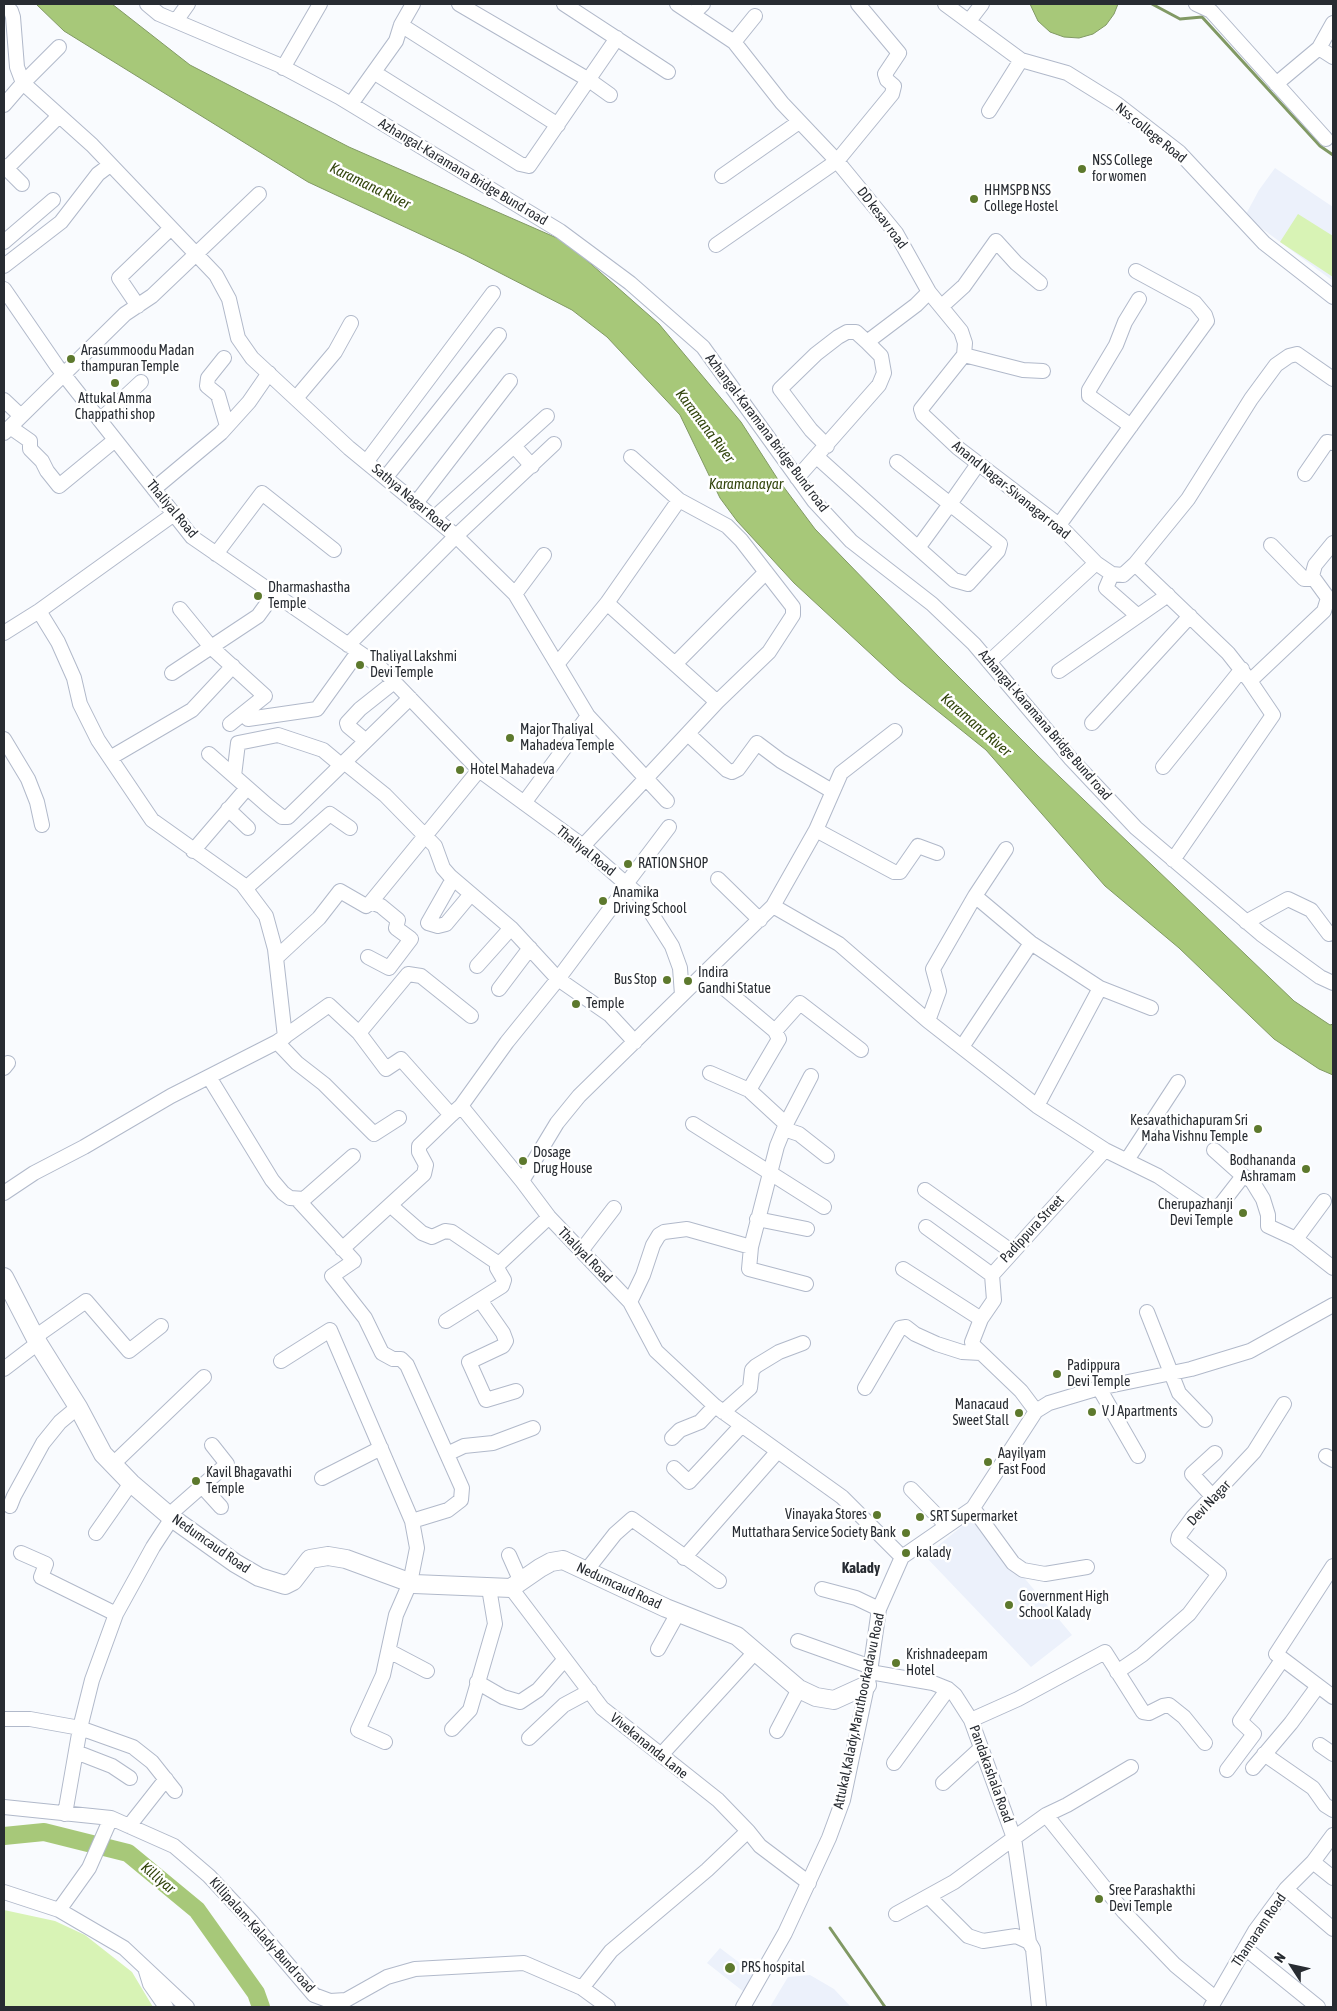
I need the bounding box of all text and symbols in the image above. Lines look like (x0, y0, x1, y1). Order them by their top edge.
street label: Nss college Road (1112, 99, 1190, 167)
street label: Azhangal-Karamana Bridge Bund road (376, 115, 550, 229)
place label: NSS College for women (1092, 153, 1153, 186)
water label: Karamana River (327, 159, 413, 213)
marker: NSS College for women (1076, 163, 1088, 175)
place label: HHMSPB NSS College Hostel (984, 183, 1058, 216)
street label: DD kesav road (853, 184, 911, 252)
marker: HHMSPB NSS College Hostel (968, 193, 980, 205)
place label: Arasummoodu Madan thampuran Temple (81, 343, 194, 376)
street label: Azhangal-Karamana Bridge Bund road (702, 351, 832, 515)
marker: Arasummoodu Madan thampuran Temple (65, 353, 77, 365)
marker: Attukal Amma Chappathi shop (109, 377, 121, 389)
water label: Karamana River (672, 386, 738, 466)
place label: Attukal Amma Chappathi shop (75, 391, 155, 424)
street label: Anand Nagar-Sivanagar road (949, 437, 1073, 543)
street label: Sathya Nagar Road (368, 460, 454, 536)
water label: Karamanayar (709, 475, 783, 493)
street label: Thaliyal Road (143, 477, 201, 541)
place label: Dharmashastha Temple (268, 580, 350, 612)
marker: Dharmashastha Temple (252, 590, 264, 602)
street label: Azhangal-Karamana Bridge Bund road (975, 646, 1115, 804)
place label: Thaliyal Lakshmi Devi Temple (370, 649, 457, 682)
marker: Thaliyal Lakshmi Devi Temple (354, 659, 366, 671)
water label: Karamana River (937, 690, 1015, 760)
place label: Major Thaliyal Mahadeva Temple (520, 722, 614, 754)
marker: Major Thaliyal Mahadeva Temple (504, 732, 516, 744)
place label: Hotel Mahadeva (470, 762, 555, 778)
marker: Hotel Mahadeva (454, 764, 466, 776)
street label: Thaliyal Road (553, 822, 619, 880)
place label: RATION SHOP (638, 856, 708, 872)
marker: RATION SHOP (622, 858, 634, 870)
place label: Anamika Driving School (613, 885, 687, 918)
marker: Anamika Driving School (597, 895, 609, 907)
place label: Indira Gandhi Statue (698, 965, 771, 998)
place label: Bus Stop (614, 972, 657, 988)
marker: Bus Stop (661, 974, 673, 986)
marker: Indira Gandhi Statue (682, 975, 694, 987)
place label: Temple (586, 996, 624, 1012)
marker: Temple (570, 998, 582, 1010)
place label: Kesavathichapuram Sri Maha Vishnu Temple (1130, 1113, 1248, 1146)
marker: Kesavathichapuram Sri Maha Vishnu Temple (1252, 1123, 1264, 1135)
place label: Dosage Drug House (533, 1145, 592, 1178)
place label: Bodhananda Ashramam (1230, 1153, 1296, 1186)
marker: Dosage Drug House (517, 1155, 529, 1167)
marker: Bodhananda Ashramam (1300, 1163, 1312, 1175)
street label: Padippura Street (997, 1192, 1067, 1266)
place label: Cherupazhanji Devi Temple (1158, 1197, 1233, 1230)
marker: Cherupazhanji Devi Temple (1237, 1207, 1249, 1219)
street label: Thaliyal Road (554, 1224, 616, 1286)
place label: Padippura Devi Temple (1067, 1358, 1130, 1390)
marker: Padippura Devi Temple (1051, 1368, 1063, 1380)
place label: Manacaud Sweet Stall (953, 1397, 1009, 1430)
place label: V J Apartments (1102, 1404, 1177, 1420)
marker: V J Apartments (1086, 1406, 1098, 1418)
marker: Manacaud Sweet Stall (1013, 1407, 1025, 1419)
place label: Aayilyam Fast Food (998, 1446, 1046, 1478)
marker: Aayilyam Fast Food (982, 1456, 994, 1468)
place label: Kavil Bhagavathi Temple (206, 1465, 292, 1498)
marker: Kavil Bhagavathi Temple (190, 1475, 202, 1487)
street label: Devi Nagar (1184, 1477, 1234, 1529)
place label: Vinayaka Stores (785, 1507, 867, 1523)
marker: Vinayaka Stores (871, 1509, 883, 1521)
place label: SRT Supermarket (930, 1509, 1018, 1525)
street label: Nedumcaud Road (169, 1511, 253, 1577)
marker: SRT Supermarket (914, 1511, 926, 1523)
place label: Muttathara Service Society Bank (732, 1525, 896, 1541)
marker: Muttathara Service Society Bank (900, 1527, 912, 1539)
place label: kalady (916, 1545, 951, 1561)
marker: kalady (900, 1547, 912, 1559)
street label: Nedumcaud Road (574, 1559, 664, 1613)
district label: Kalady (842, 1559, 880, 1577)
place label: Government High School Kalady (1019, 1589, 1109, 1621)
marker: Government High School Kalady (1003, 1599, 1015, 1611)
street label: Attukal,Kalady,Maruthoorkadavu Road (830, 1611, 888, 1811)
place label: Krishnadeepam Hotel (906, 1647, 988, 1680)
marker: Krishnadeepam Hotel (890, 1657, 902, 1669)
street label: Vivekananda Lane (607, 1710, 691, 1782)
street label: Pandakashala Road (966, 1723, 1016, 1825)
water label: Killiyar (137, 1859, 179, 1897)
street label: Killipalam-Kalady-Bund road (206, 1874, 318, 1996)
place label: Sree Parashakthi Devi Temple (1109, 1883, 1195, 1915)
street label: Thamaram Road (1228, 1890, 1290, 1970)
marker: Sree Parashakthi Devi Temple (1093, 1893, 1105, 1905)
north arrow (1267, 1941, 1317, 1991)
text: N (1271, 1949, 1289, 1965)
place label: PRS hospital (741, 1960, 805, 1976)
marker: PRS hospital (723, 1961, 737, 1975)

